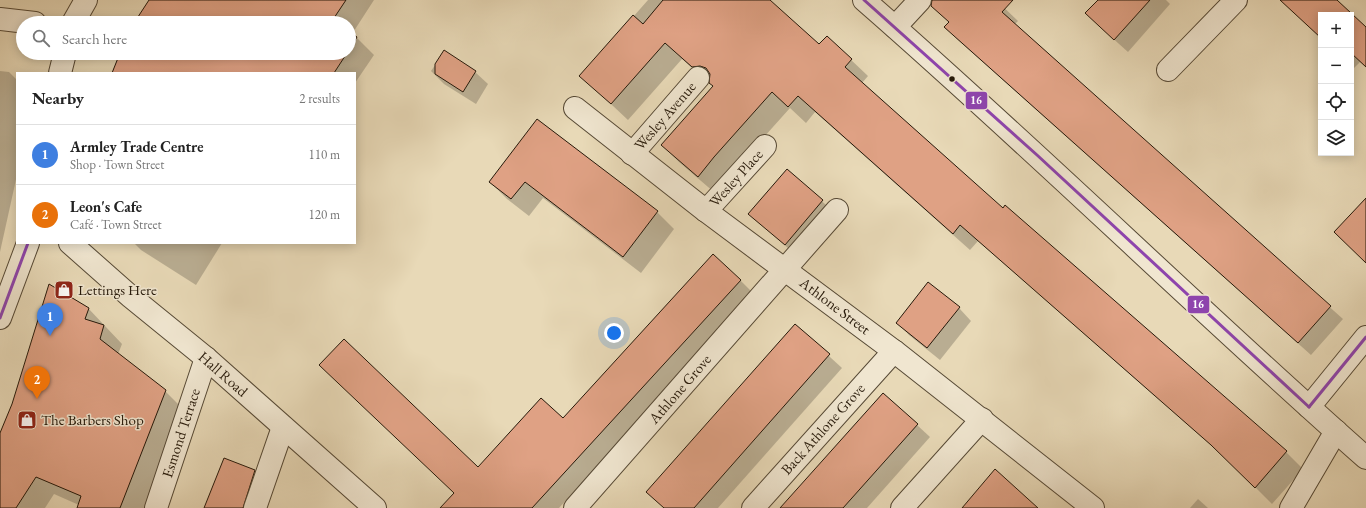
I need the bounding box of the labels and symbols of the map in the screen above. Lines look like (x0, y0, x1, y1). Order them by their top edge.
unlabelled marker (947, 74, 957, 84)
street label: Wesley Avenue (630, 77, 700, 154)
line badge: 16 (965, 91, 988, 110)
text: 16 (970, 93, 982, 107)
street label: Wesley Place (705, 145, 767, 211)
street label: Athlone Street (795, 272, 875, 339)
shop icon: Lettings Here (53, 279, 75, 301)
place label: Lettings Here (78, 280, 157, 299)
line badge: 16 (1187, 295, 1210, 314)
text: 16 (1192, 297, 1204, 311)
pin: 1 (37, 303, 63, 336)
your location (604, 323, 624, 343)
street label: Hall Road (195, 347, 252, 401)
street label: Athlone Grove (644, 350, 715, 428)
pin: 2 (24, 366, 50, 399)
street label: Back Athlone Grove (777, 379, 869, 478)
street label: Esmond Terrace (157, 386, 204, 480)
shop icon: The Barbers Shop (16, 409, 38, 431)
place label: The Barbers Shop (41, 410, 144, 429)

